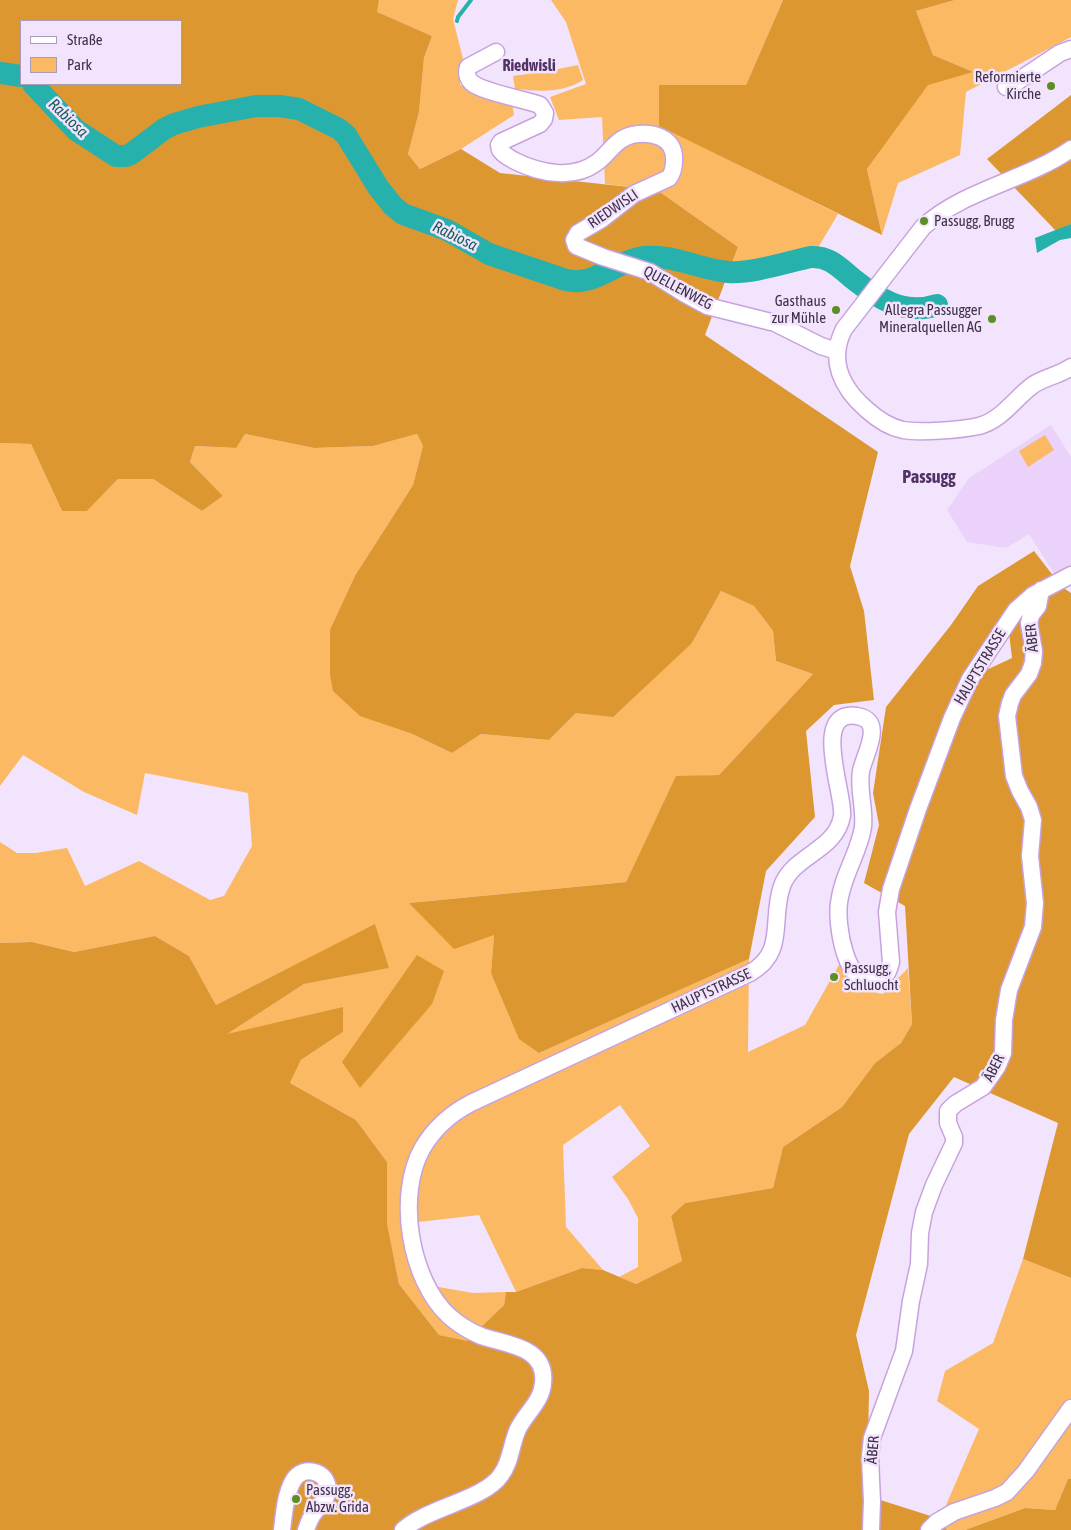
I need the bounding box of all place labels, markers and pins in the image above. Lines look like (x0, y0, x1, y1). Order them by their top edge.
place label: Reformierte Kirche (975, 68, 1041, 103)
marker: Reformierte Kirche (1045, 80, 1057, 92)
place label: Passugg, Brugg (934, 212, 1015, 230)
marker: Passugg, Brugg (918, 215, 930, 227)
place label: Gasthaus zur Mühle (772, 292, 826, 327)
place label: Allegra Passugger Mineralquellen AG (879, 301, 982, 336)
marker: Gasthaus zur Mühle (830, 304, 842, 316)
marker: Allegra Passugger Mineralquellen AG (986, 313, 998, 325)
place label: Passugg, Schluocht (844, 959, 899, 994)
marker: Passugg, Schluocht (828, 971, 840, 983)
place label: Passugg, Abzw. Grida (306, 1481, 369, 1516)
marker: Passugg, Abzw. Grida (290, 1493, 302, 1505)

